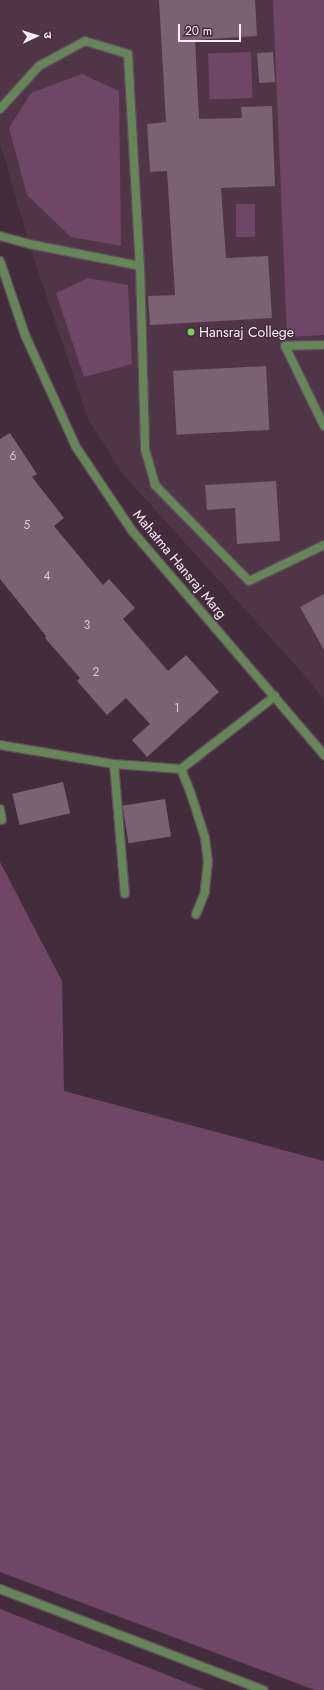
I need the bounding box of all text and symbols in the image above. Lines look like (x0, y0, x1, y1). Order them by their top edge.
north arrow (16, 16, 56, 56)
scale bar (180, 16, 243, 42)
text: 20 m (185, 22, 212, 40)
text: उ (40, 31, 56, 39)
place label: Hansraj College (199, 324, 294, 340)
marker: Hansraj College (186, 327, 196, 337)
house number: 6 (10, 450, 16, 464)
street label: Mahatma Hansraj Marg (130, 506, 230, 622)
house number: 5 (24, 519, 30, 533)
house number: 4 (44, 570, 50, 584)
house number: 3 (84, 619, 90, 633)
house number: 2 (93, 666, 99, 680)
house number: 1 (174, 702, 180, 716)

